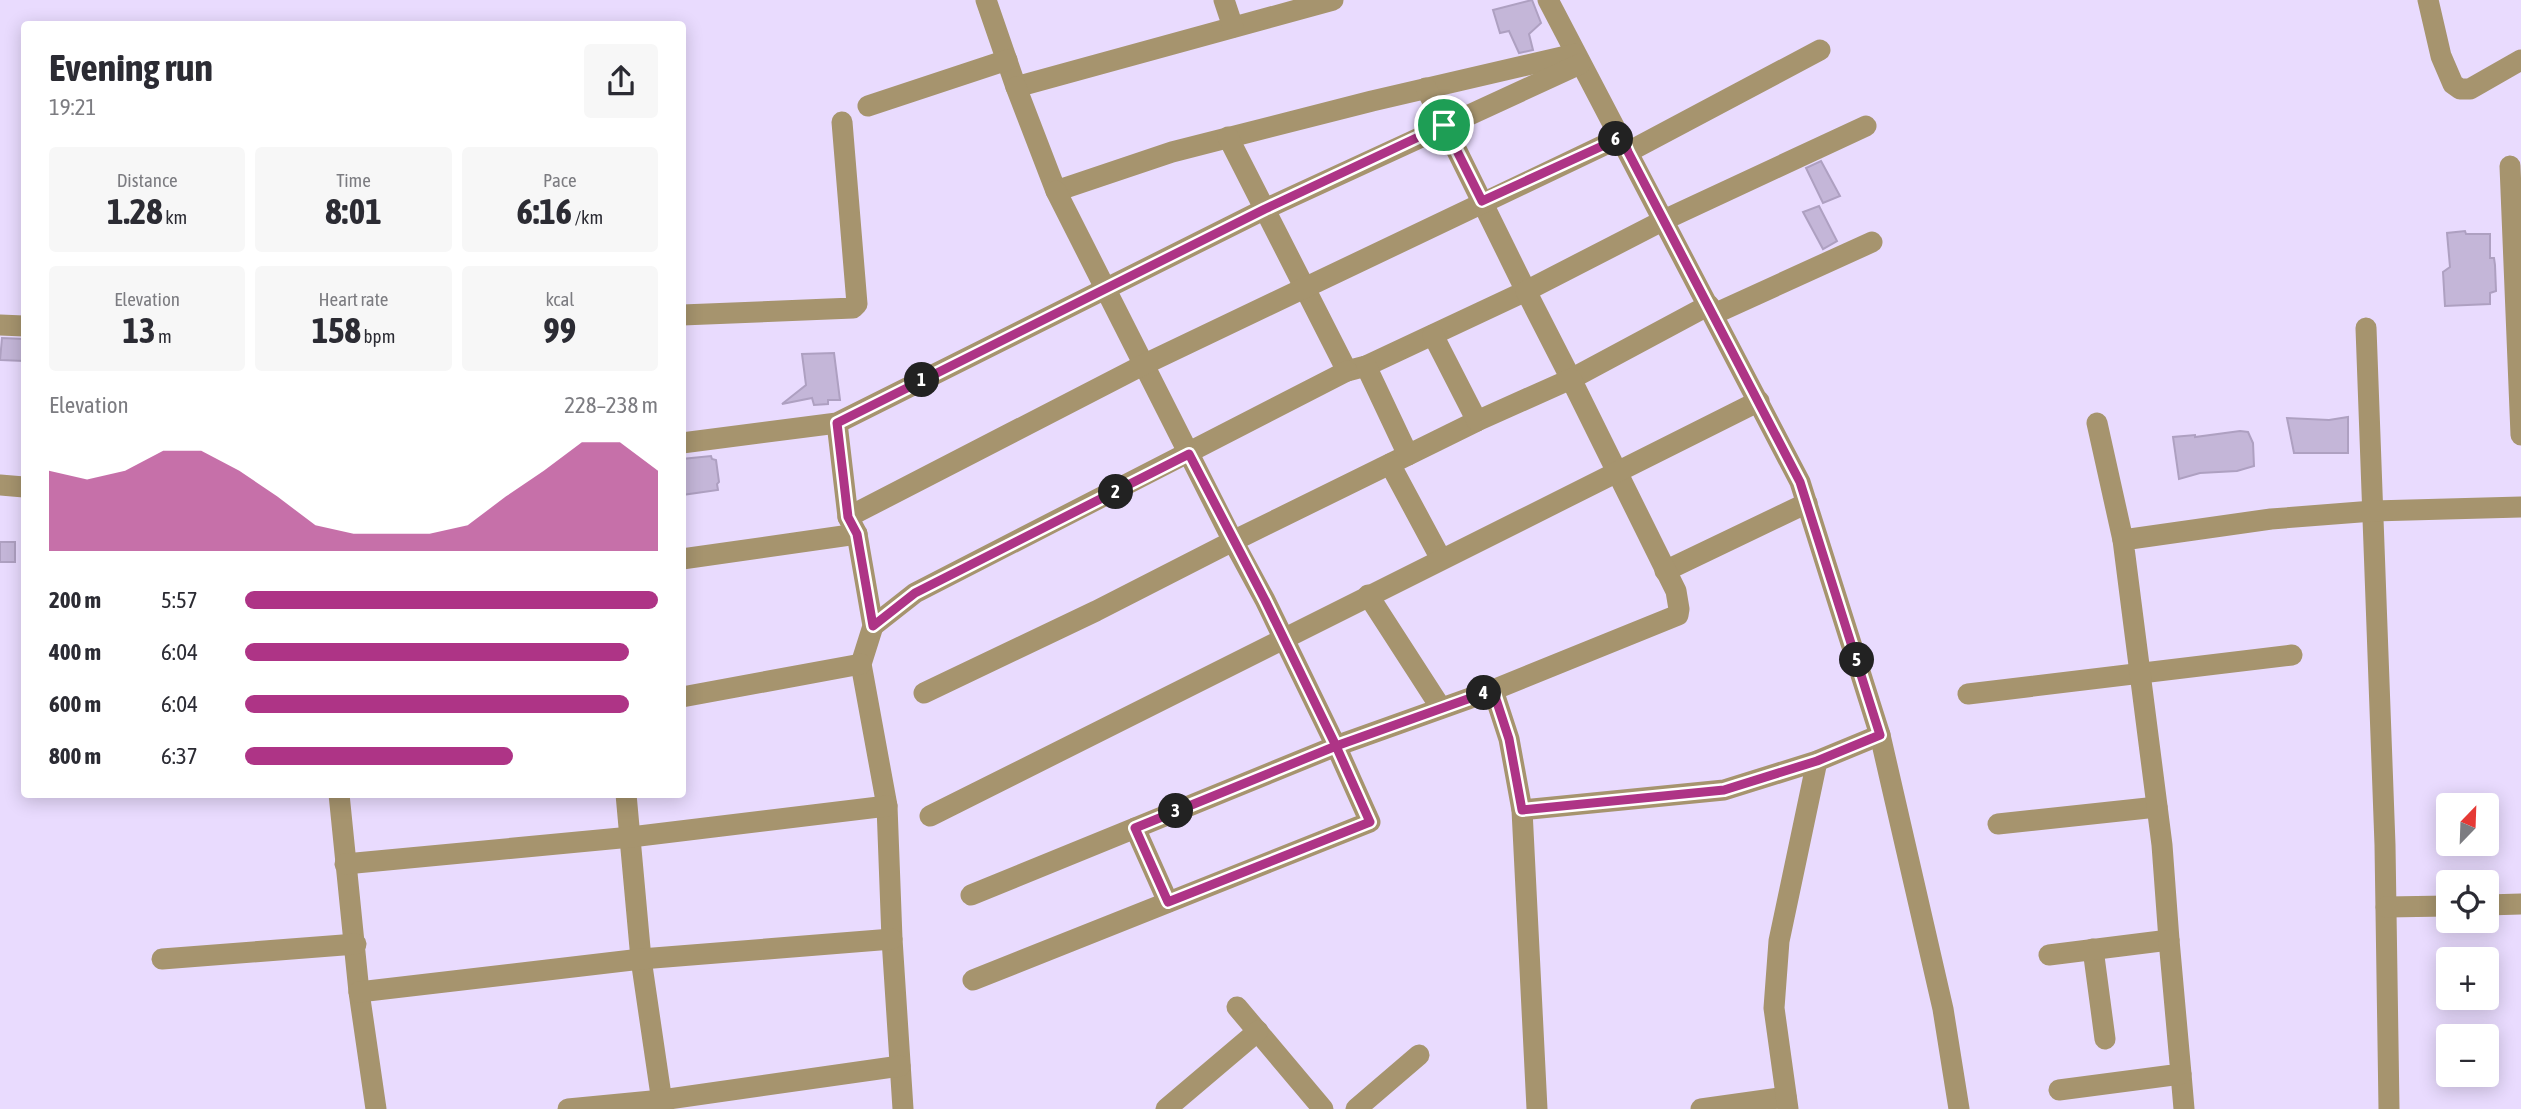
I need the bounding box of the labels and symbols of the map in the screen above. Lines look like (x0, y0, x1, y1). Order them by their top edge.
pin (1414, 95, 1474, 155)
pin: 6 (1598, 122, 1634, 156)
pin: 1 (904, 362, 940, 398)
pin: 2 (1098, 475, 1134, 510)
pin: 5 (1840, 642, 1874, 678)
pin: 4 (1466, 676, 1502, 710)
north arrow (2436, 793, 2499, 856)
pin: 3 (1158, 794, 1194, 828)

